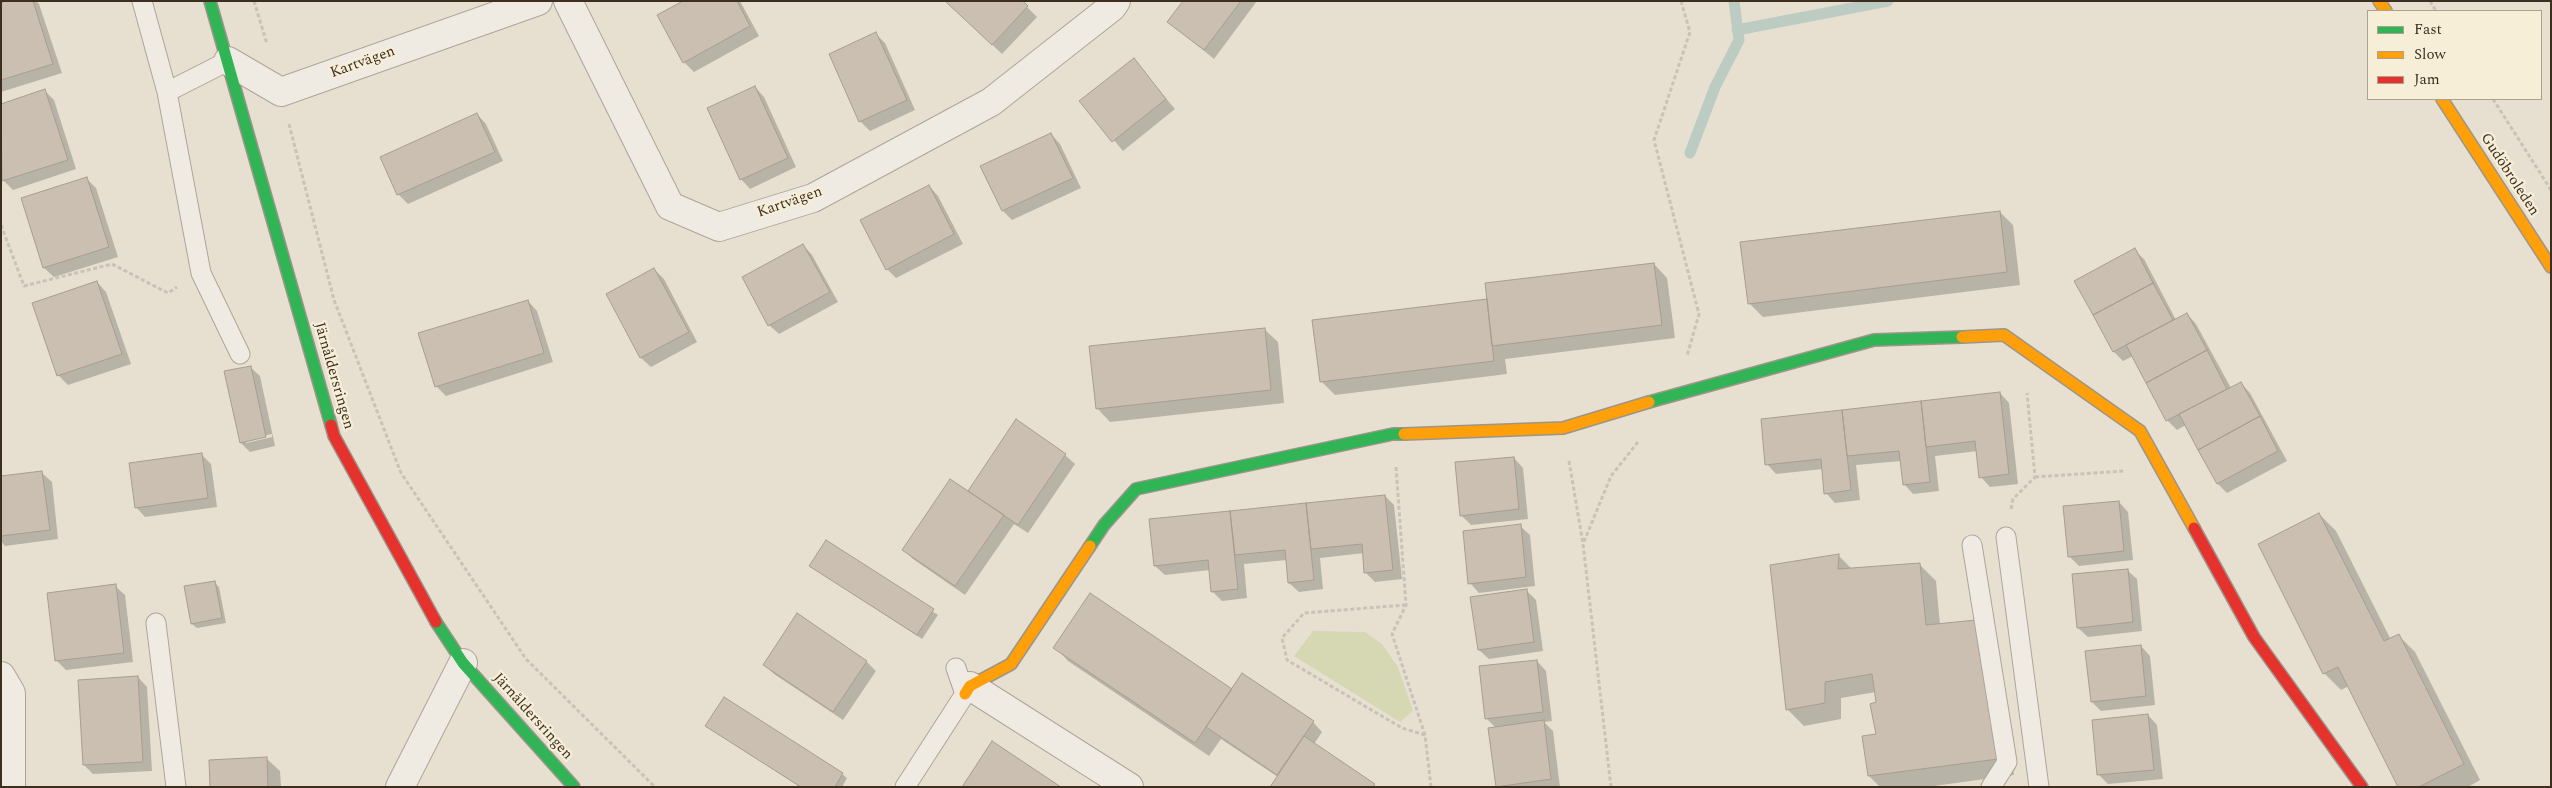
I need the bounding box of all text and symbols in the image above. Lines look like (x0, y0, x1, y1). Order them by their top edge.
legend (2367, 10, 2542, 100)
text: Fast (2414, 18, 2442, 41)
street label: Kartvägen (328, 43, 398, 83)
text: Slow (2414, 43, 2446, 66)
text: Jam (2414, 68, 2440, 91)
street label: Gudöbroleden (2476, 130, 2542, 220)
street label: Kartvägen (755, 183, 825, 223)
street label: Järnåldersringen (309, 320, 357, 432)
street label: Järnåldersringen (488, 670, 576, 764)

